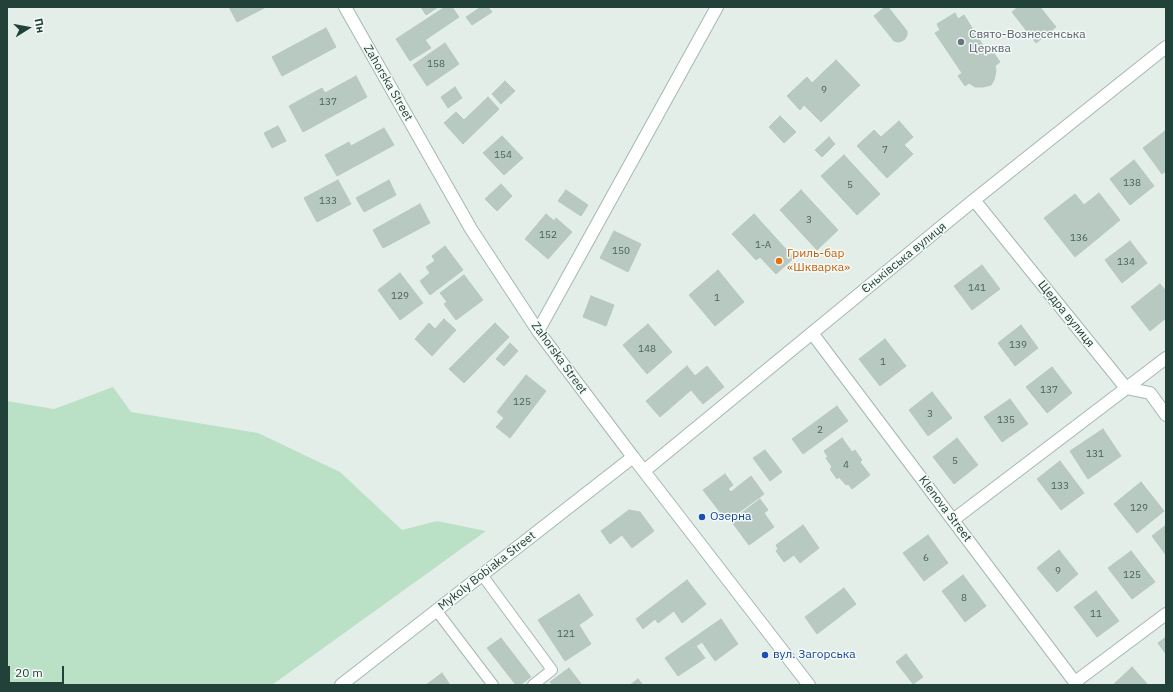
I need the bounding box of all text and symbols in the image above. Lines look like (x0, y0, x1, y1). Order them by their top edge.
north arrow (8, 8, 48, 48)
text: Пн (32, 17, 48, 34)
place label: Свято-Вознесенська Церква (969, 28, 1086, 56)
marker: Свято-Вознесенська Церква (956, 37, 966, 47)
street label: Zahorska Street (360, 42, 416, 124)
house number: 158 (427, 58, 445, 70)
house number: 9 (821, 84, 827, 96)
house number: 137 (319, 96, 337, 108)
house number: 7 (882, 144, 888, 156)
house number: 154 (494, 149, 512, 161)
house number: 138 (1123, 177, 1141, 189)
house number: 5 (847, 179, 853, 191)
house number: 133 (319, 195, 337, 207)
house number: 3 (806, 214, 812, 226)
street label: Єньківська вулиця (859, 219, 949, 297)
house number: 152 (539, 229, 557, 241)
house number: 136 (1070, 232, 1088, 244)
house number: 1-А (755, 239, 771, 251)
house number: 150 (612, 245, 630, 257)
place label: Гриль-бар «Шкварка» (787, 247, 850, 275)
marker: Гриль-бар «Шкварка» (774, 256, 784, 266)
house number: 134 (1117, 256, 1135, 268)
street label: Щедра вулиця (1035, 278, 1097, 350)
house number: 141 (968, 282, 986, 294)
house number: 129 (391, 290, 409, 302)
house number: 1 (714, 292, 720, 304)
street label: Zahorska Street (528, 319, 590, 397)
house number: 139 (1009, 339, 1027, 351)
house number: 148 (638, 343, 656, 355)
house number: 1 (880, 356, 886, 368)
house number: 137 (1040, 384, 1058, 396)
house number: 125 (513, 396, 531, 408)
house number: 3 (927, 408, 933, 420)
house number: 135 (997, 414, 1015, 426)
house number: 2 (817, 424, 823, 436)
house number: 131 (1086, 448, 1104, 460)
house number: 5 (952, 455, 958, 467)
house number: 4 (843, 459, 849, 471)
street label: Klenova Street (916, 473, 974, 545)
house number: 133 (1051, 480, 1069, 492)
house number: 129 (1130, 502, 1148, 514)
place label: Озерна (710, 510, 751, 524)
marker: Озерна (697, 512, 707, 522)
street label: Mykoly Bobiaka Street (435, 528, 539, 614)
house number: 6 (923, 552, 929, 564)
house number: 9 (1055, 565, 1061, 577)
house number: 125 (1123, 569, 1141, 581)
house number: 8 (961, 592, 967, 604)
house number: 11 (1090, 608, 1102, 620)
house number: 121 (557, 628, 575, 640)
place label: вул. Загорська (773, 648, 856, 662)
marker: вул. Загорська (760, 650, 770, 660)
scale bar (10, 658, 66, 684)
text: 20 m (15, 665, 43, 680)

